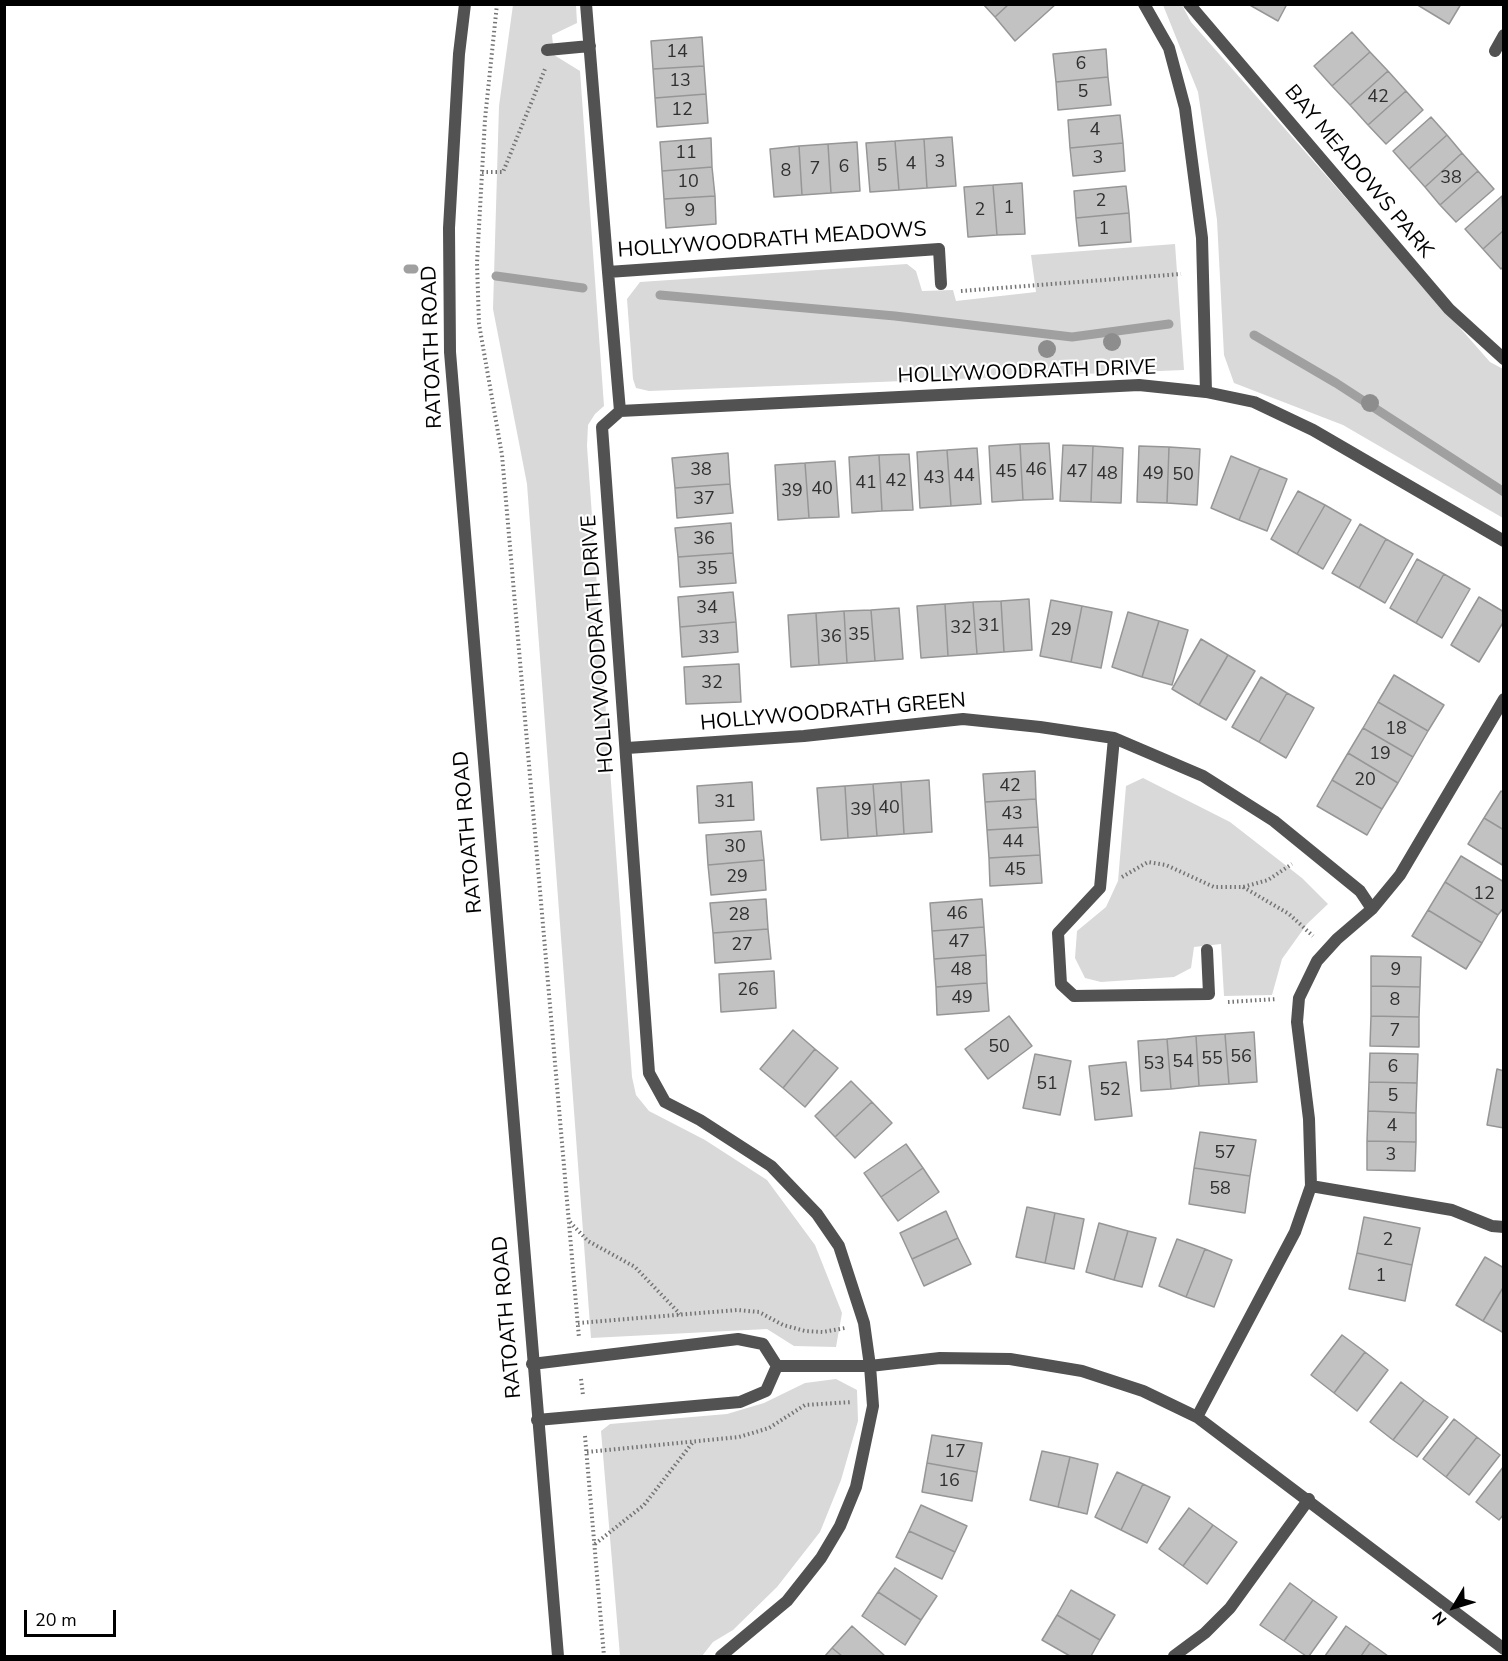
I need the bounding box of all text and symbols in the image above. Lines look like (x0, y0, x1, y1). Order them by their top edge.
house number: 14 (666, 42, 688, 64)
house number: 6 (1076, 54, 1086, 76)
house number: 13 (669, 71, 691, 93)
street label: BAY MEADOWS PARK (1278, 80, 1438, 264)
house number: 5 (1078, 82, 1088, 104)
house number: 42 (1367, 87, 1389, 109)
house number: 12 (671, 100, 693, 122)
house number: 4 (1090, 120, 1100, 142)
house number: 11 (675, 143, 697, 165)
house number: 3 (1093, 148, 1103, 170)
house number: 3 (935, 152, 945, 174)
house number: 4 (906, 154, 916, 176)
house number: 5 (877, 156, 887, 178)
house number: 6 (839, 157, 849, 179)
house number: 7 (810, 159, 820, 181)
house number: 8 (781, 161, 791, 183)
house number: 38 (1440, 168, 1462, 190)
house number: 10 (677, 172, 699, 194)
house number: 2 (1096, 191, 1106, 213)
house number: 1 (1004, 198, 1014, 220)
house number: 2 (975, 200, 985, 222)
house number: 9 (685, 201, 695, 223)
street label: HOLLYWOODRATH MEADOWS (617, 218, 927, 264)
house number: 1 (1099, 219, 1109, 241)
street label: RATOATH ROAD (418, 265, 448, 429)
street label: HOLLYWOODRATH DRIVE (897, 356, 1157, 390)
house number: 38 (690, 460, 712, 482)
house number: 46 (1025, 460, 1047, 482)
house number: 45 (995, 462, 1017, 484)
house number: 47 (1066, 462, 1088, 484)
house number: 48 (1096, 464, 1118, 486)
house number: 49 (1142, 464, 1164, 486)
house number: 50 (1172, 465, 1194, 487)
house number: 44 (953, 466, 975, 488)
house number: 43 (923, 468, 945, 490)
house number: 42 (885, 471, 907, 493)
house number: 41 (855, 473, 877, 495)
house number: 40 (811, 479, 833, 501)
house number: 39 (781, 481, 803, 503)
house number: 37 (693, 489, 715, 511)
street label: HOLLYWOODRATH DRIVE (577, 514, 621, 774)
house number: 36 (693, 529, 715, 551)
house number: 35 (696, 559, 718, 581)
house number: 34 (696, 598, 718, 620)
house number: 31 (978, 616, 1000, 638)
house number: 32 (950, 618, 972, 640)
house number: 29 (1050, 620, 1072, 642)
house number: 35 (848, 625, 870, 647)
house number: 36 (820, 627, 842, 649)
house number: 33 (698, 628, 720, 650)
house number: 32 (701, 673, 723, 695)
street label: HOLLYWOODRATH GREEN (699, 689, 967, 737)
house number: 18 (1385, 719, 1407, 741)
house number: 19 (1369, 744, 1391, 766)
street label: RATOATH ROAD (449, 749, 489, 915)
house number: 20 (1354, 770, 1376, 792)
house number: 42 (999, 776, 1021, 798)
house number: 31 (714, 792, 736, 814)
house number: 40 (878, 798, 900, 820)
house number: 39 (850, 800, 872, 822)
house number: 43 (1001, 804, 1023, 826)
house number: 44 (1002, 832, 1024, 854)
house number: 30 (724, 837, 746, 859)
house number: 45 (1004, 860, 1026, 882)
house number: 29 (726, 867, 748, 889)
house number: 12 (1473, 884, 1495, 906)
house number: 46 (946, 904, 968, 926)
house number: 28 (728, 905, 750, 927)
house number: 47 (948, 932, 970, 954)
house number: 27 (731, 935, 753, 957)
house number: 48 (950, 960, 972, 982)
house number: 9 (1391, 960, 1401, 982)
house number: 26 (737, 980, 759, 1002)
house number: 49 (951, 988, 973, 1010)
house number: 8 (1390, 990, 1400, 1012)
house number: 7 (1390, 1021, 1400, 1043)
house number: 50 (988, 1037, 1010, 1059)
house number: 56 (1230, 1047, 1252, 1069)
house number: 55 (1201, 1049, 1223, 1071)
house number: 54 (1172, 1052, 1194, 1074)
house number: 53 (1143, 1054, 1165, 1076)
house number: 6 (1388, 1057, 1398, 1079)
house number: 51 (1036, 1074, 1058, 1096)
house number: 52 (1099, 1080, 1121, 1102)
house number: 5 (1388, 1086, 1398, 1108)
house number: 4 (1387, 1116, 1397, 1138)
house number: 57 (1214, 1143, 1236, 1165)
house number: 3 (1386, 1145, 1396, 1167)
house number: 58 (1209, 1179, 1231, 1201)
house number: 2 (1383, 1230, 1393, 1252)
street label: RATOATH ROAD (488, 1234, 528, 1400)
house number: 1 (1376, 1266, 1386, 1288)
house number: 17 (944, 1442, 966, 1464)
house number: 16 (938, 1471, 960, 1493)
north arrow (1424, 1577, 1484, 1637)
scale bar (27, 1598, 118, 1636)
text: N (1427, 1607, 1452, 1630)
text: 20 m (35, 1608, 77, 1632)

